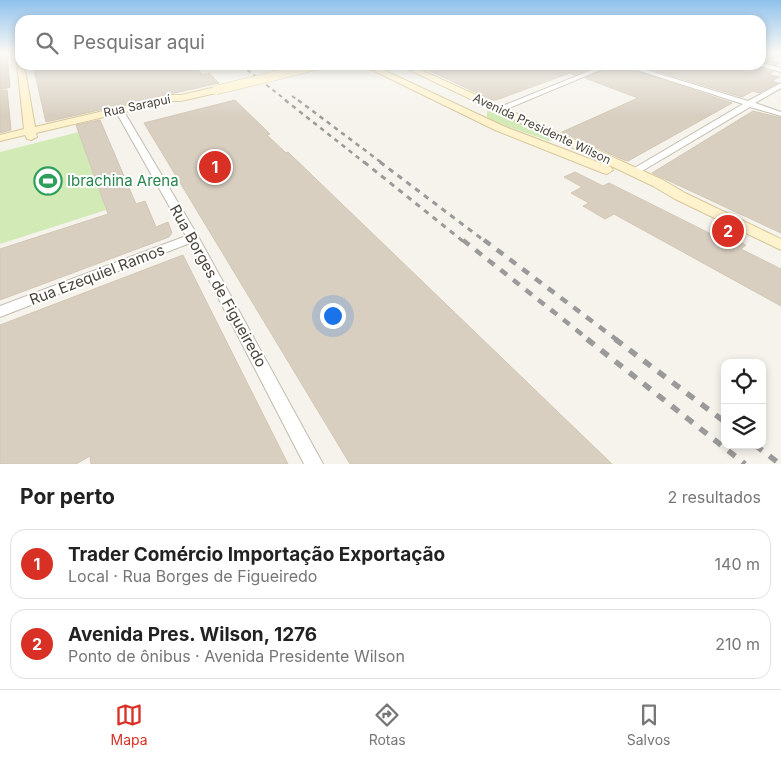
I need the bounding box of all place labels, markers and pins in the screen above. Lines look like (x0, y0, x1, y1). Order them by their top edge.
pin: 1 (199, 148, 231, 186)
sports icon: Ibrachina Arena (33, 166, 63, 196)
place label: Ibrachina Arena (67, 171, 179, 190)
pin: 2 (712, 212, 744, 250)

